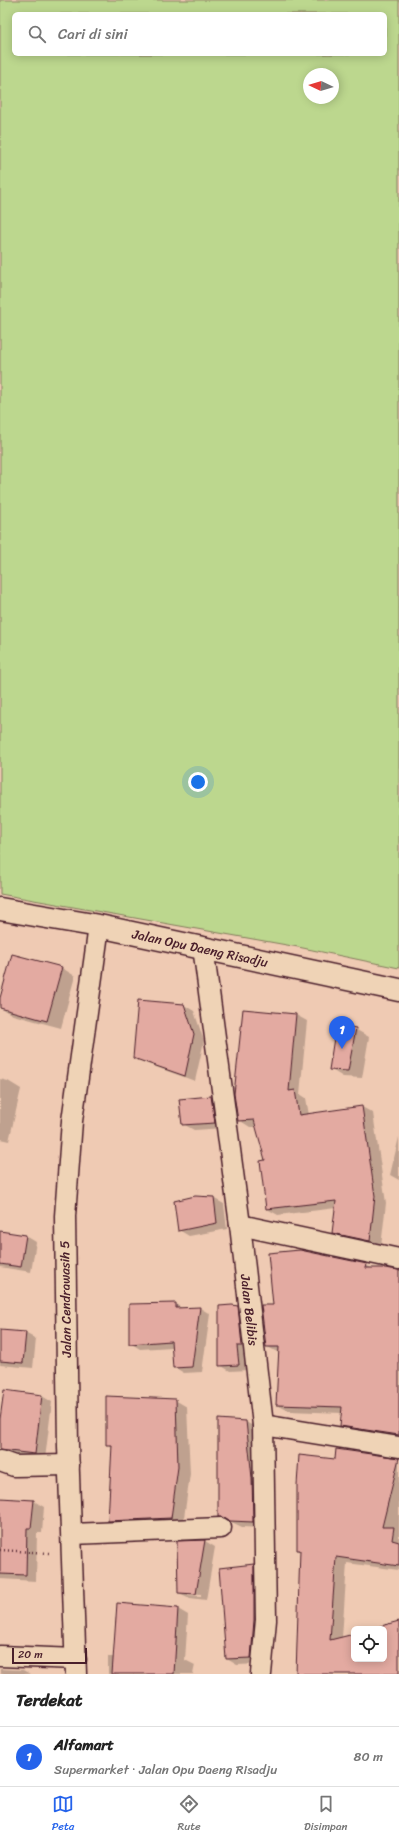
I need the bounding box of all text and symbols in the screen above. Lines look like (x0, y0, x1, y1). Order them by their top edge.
search box (12, 12, 387, 56)
text: Cari di sini (58, 21, 128, 47)
icon: search (26, 23, 48, 45)
north arrow (303, 68, 339, 104)
your location (188, 772, 208, 792)
street label: Jalan Opu Daeng Risadju (129, 922, 270, 974)
pin: 1 (329, 1016, 355, 1049)
street label: Jalan Cendrawasih 5 (53, 1240, 78, 1358)
street label: Jalan Belibis (234, 1272, 265, 1347)
map controls (351, 1626, 387, 1662)
button: locate (351, 1626, 387, 1662)
text: 20 m (18, 1645, 43, 1664)
scale bar (12, 1646, 87, 1665)
text: Terdekat (16, 1685, 82, 1715)
text: Alfamart (54, 1732, 114, 1758)
text: 1 (26, 1745, 32, 1768)
text: 80 m (354, 1745, 383, 1768)
text: Supermarket · Jalan Opu Daeng Risadju (54, 1758, 277, 1781)
tab: Peta (52, 1793, 74, 1836)
tab: Rute (178, 1793, 201, 1836)
tab: Disimpan (304, 1793, 347, 1836)

